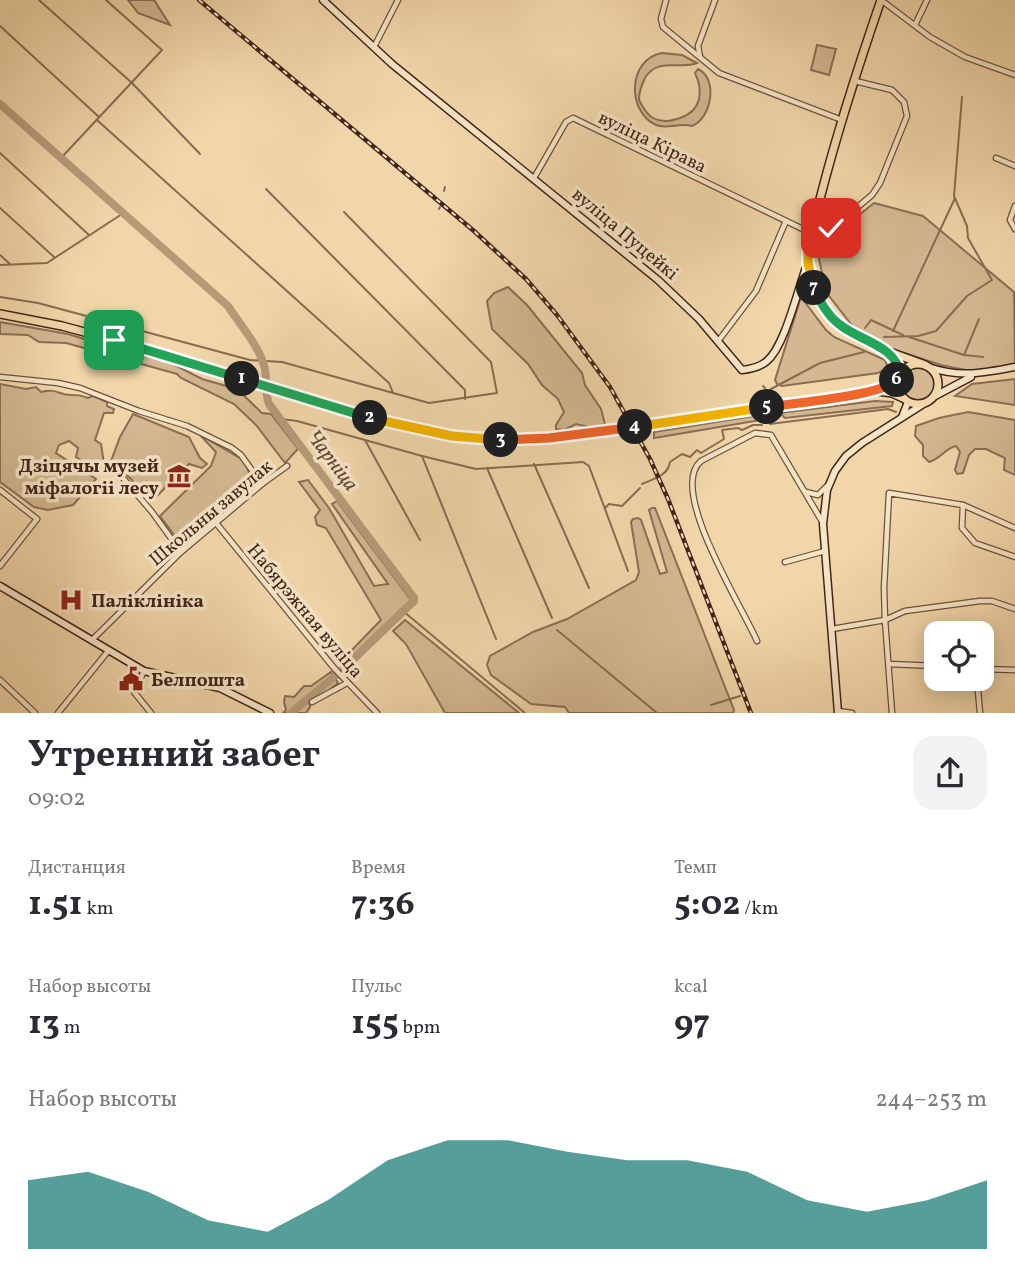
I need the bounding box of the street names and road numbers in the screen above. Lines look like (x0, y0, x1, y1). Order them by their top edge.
street label: вуліца Кірава (594, 105, 711, 180)
street label: вуліца Пуцейкі (566, 182, 684, 287)
street label: Школьны завулак (144, 454, 279, 573)
street label: Набярэжная вуліца (240, 538, 369, 684)

